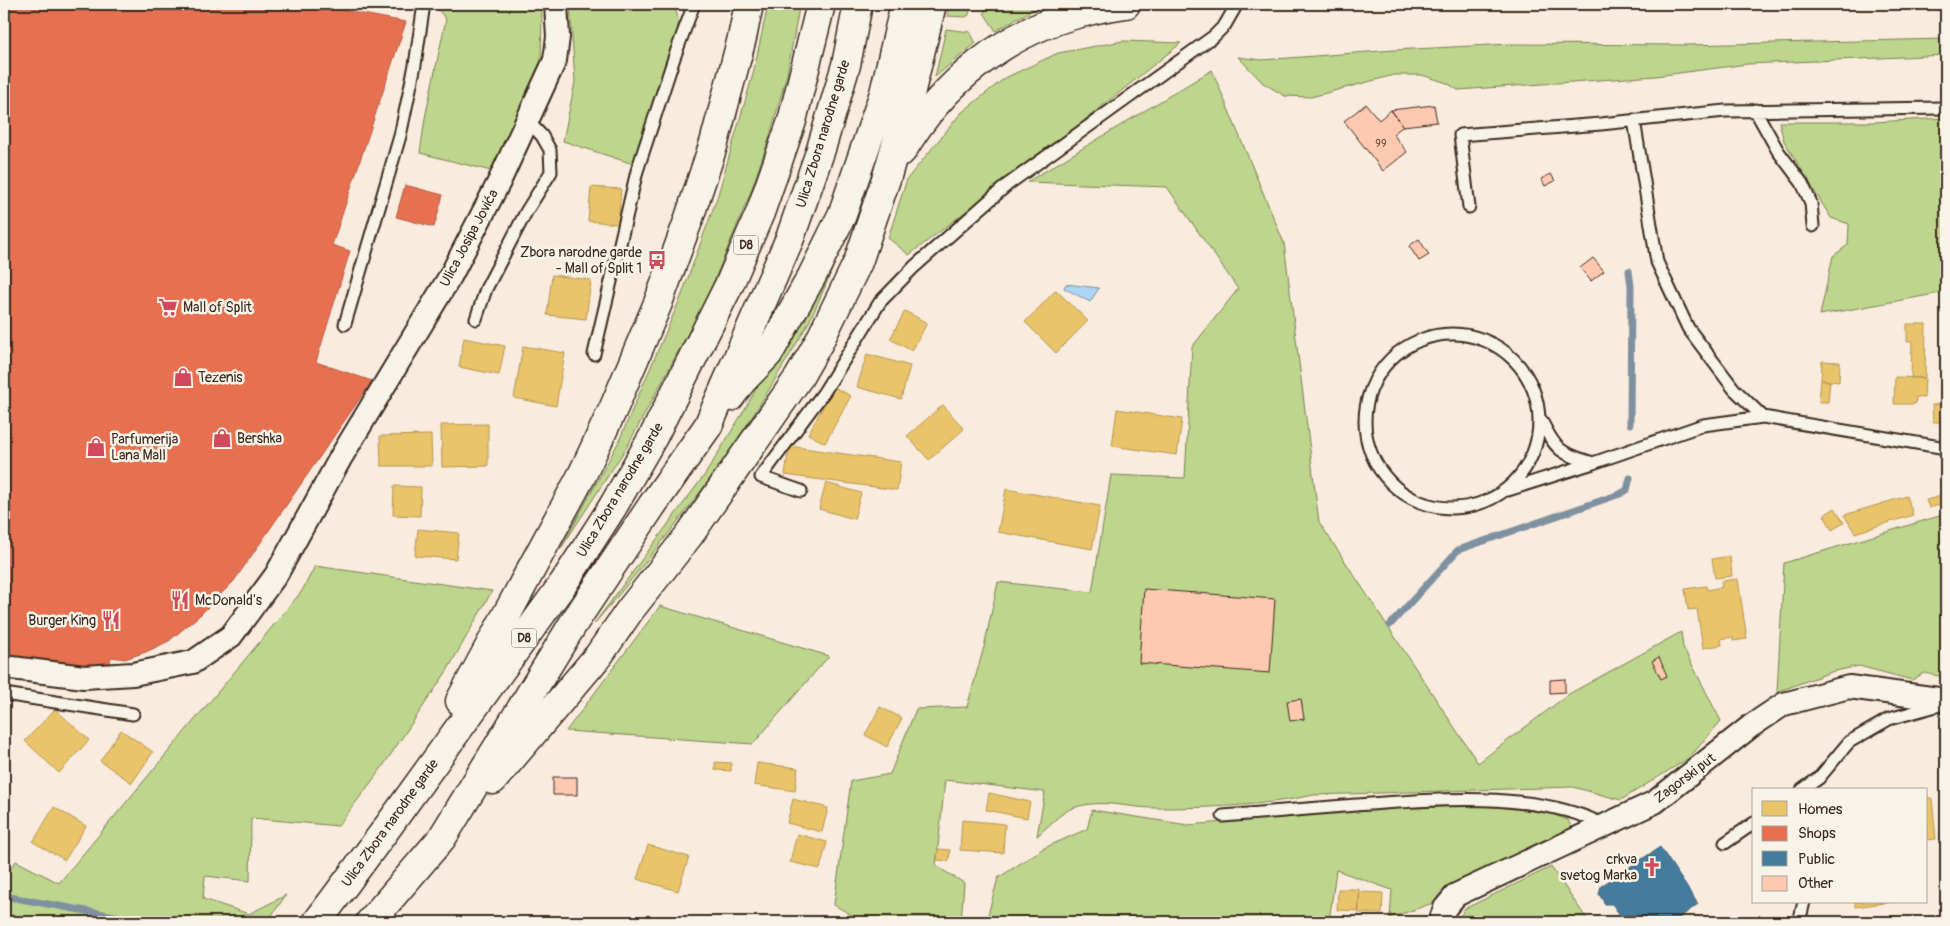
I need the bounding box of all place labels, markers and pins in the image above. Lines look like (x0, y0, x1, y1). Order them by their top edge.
place label: Zbora narodne garde - Mall of Split 1 (520, 244, 642, 277)
bus stop icon: Zbora narodne garde - Mall of Split 1 (646, 249, 668, 271)
supermarket icon: Mall of Split (157, 296, 179, 318)
place label: Mall of Split (183, 299, 252, 316)
shop icon: Tezenis (172, 366, 194, 388)
place label: Tezenis (198, 369, 243, 386)
shop icon: Bershka (211, 427, 233, 449)
place label: Bershka (237, 430, 282, 447)
place label: Parfumerija Lana Mall (111, 431, 178, 464)
shop icon: Parfumerija Lana Mall (85, 436, 107, 458)
restaurant icon: McDonald's (169, 589, 191, 611)
place label: McDonald's (195, 592, 263, 609)
restaurant icon: Burger King (100, 609, 122, 631)
place label: Burger King (28, 612, 96, 629)
place label: crkva svetog Marka (1560, 851, 1637, 884)
church icon: crkva svetog Marka (1641, 856, 1663, 878)

